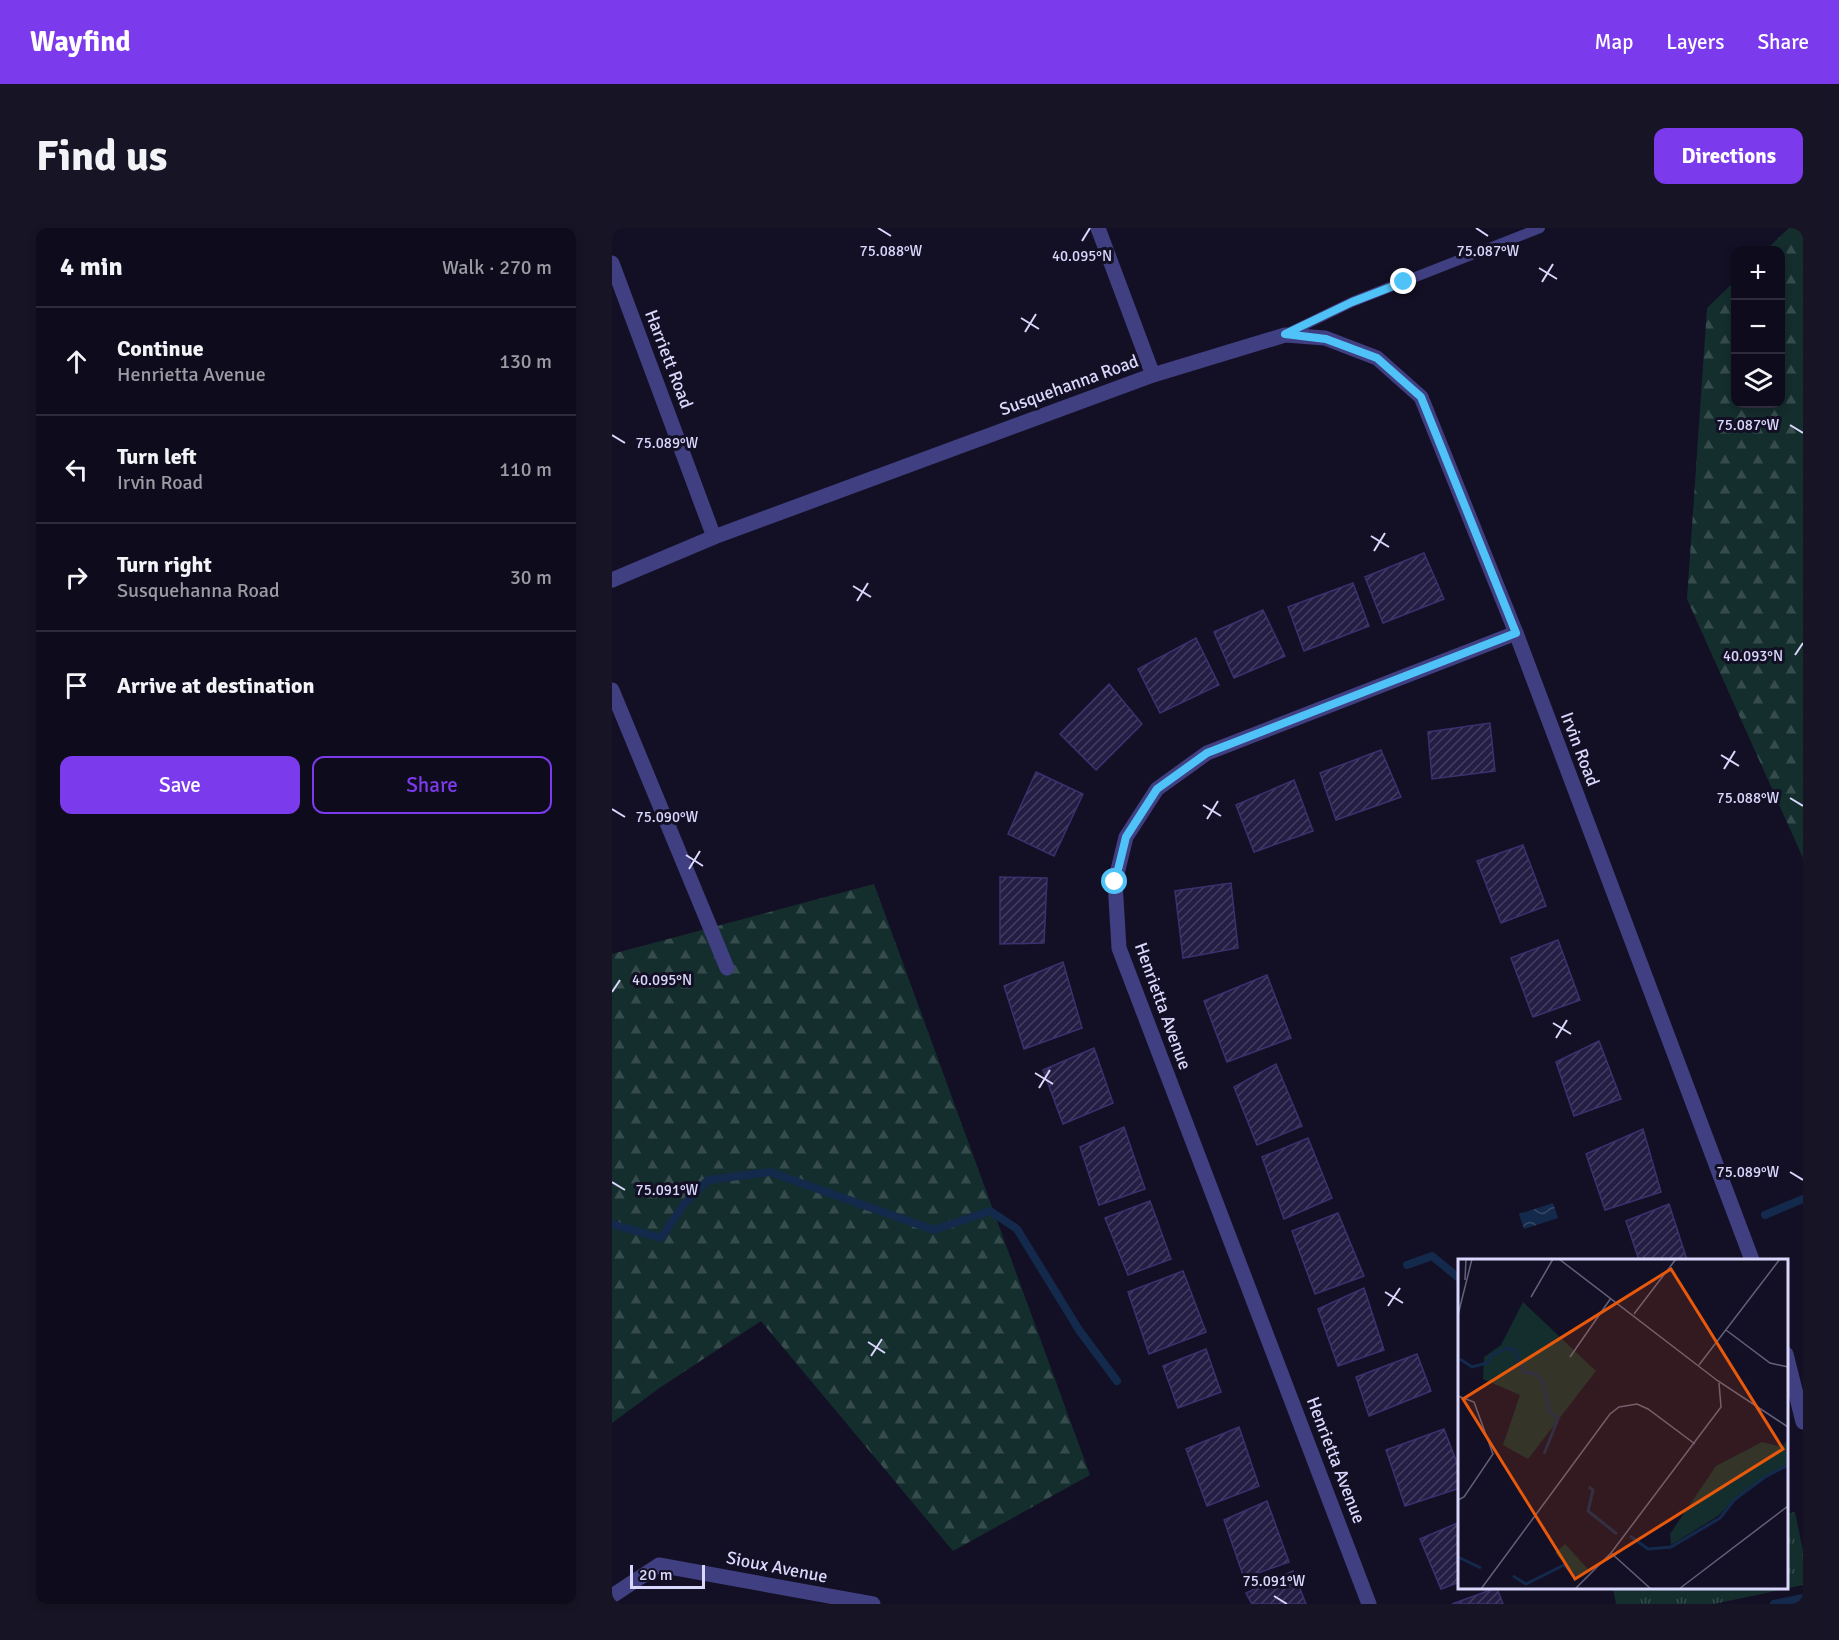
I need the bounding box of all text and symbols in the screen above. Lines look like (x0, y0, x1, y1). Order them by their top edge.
text: Wayfind (30, 25, 131, 59)
text: Map (1595, 29, 1633, 55)
text: Layers (1666, 29, 1724, 55)
text: Share (1757, 29, 1809, 55)
button: Directions (1654, 128, 1803, 184)
text: Find us (36, 131, 167, 182)
text: 75.088°W (860, 242, 923, 260)
text: 75.087°W (1457, 242, 1520, 260)
map controls (1731, 246, 1785, 408)
button: + (1731, 246, 1785, 300)
text: 40.095°N (1052, 247, 1112, 265)
text: 4 min (60, 251, 123, 283)
text: Walk · 270 m (442, 255, 552, 280)
route end (1390, 268, 1416, 294)
button: − (1731, 300, 1785, 354)
street label: Harriett Road (640, 307, 698, 411)
text: Continue (117, 335, 204, 362)
icon: ahead (60, 345, 93, 378)
text: 130 m (499, 349, 552, 374)
street label: Susquehanna Road (997, 350, 1141, 420)
button: layers (1731, 354, 1785, 408)
text: Henrietta Avenue (117, 362, 266, 387)
text: 75.087°W (1717, 416, 1780, 434)
text: 75.089°W (636, 434, 699, 452)
text: Turn left (117, 443, 197, 470)
icon: left (60, 453, 93, 486)
text: 110 m (499, 457, 552, 482)
text: Irvin Road (117, 470, 203, 495)
text: Turn right (117, 551, 212, 578)
icon: right (60, 561, 93, 594)
text: 30 m (510, 565, 552, 590)
text: Susquehanna Road (117, 578, 279, 603)
text: 40.093°N (1723, 647, 1783, 665)
icon: arrive (60, 669, 93, 702)
text: Arrive at destination (117, 672, 314, 699)
street label: Irvin Road (1556, 709, 1604, 789)
button: Save (60, 756, 300, 814)
button: Share (312, 756, 552, 814)
text: 75.088°W (1717, 789, 1780, 807)
text: 75.090°W (636, 808, 699, 826)
route start (1101, 868, 1127, 894)
street label: Henrietta Avenue (1130, 939, 1196, 1073)
text: 40.095°N (632, 971, 692, 989)
text: 75.089°W (1717, 1163, 1780, 1181)
text: 75.091°W (636, 1181, 699, 1199)
inset map (1458, 1259, 1788, 1589)
street label: Henrietta Avenue (1302, 1394, 1370, 1526)
street label: Sioux Avenue (725, 1546, 829, 1588)
scale bar (630, 1562, 705, 1590)
text: 20 m (639, 1565, 673, 1585)
text: 75.091°W (1243, 1572, 1306, 1590)

